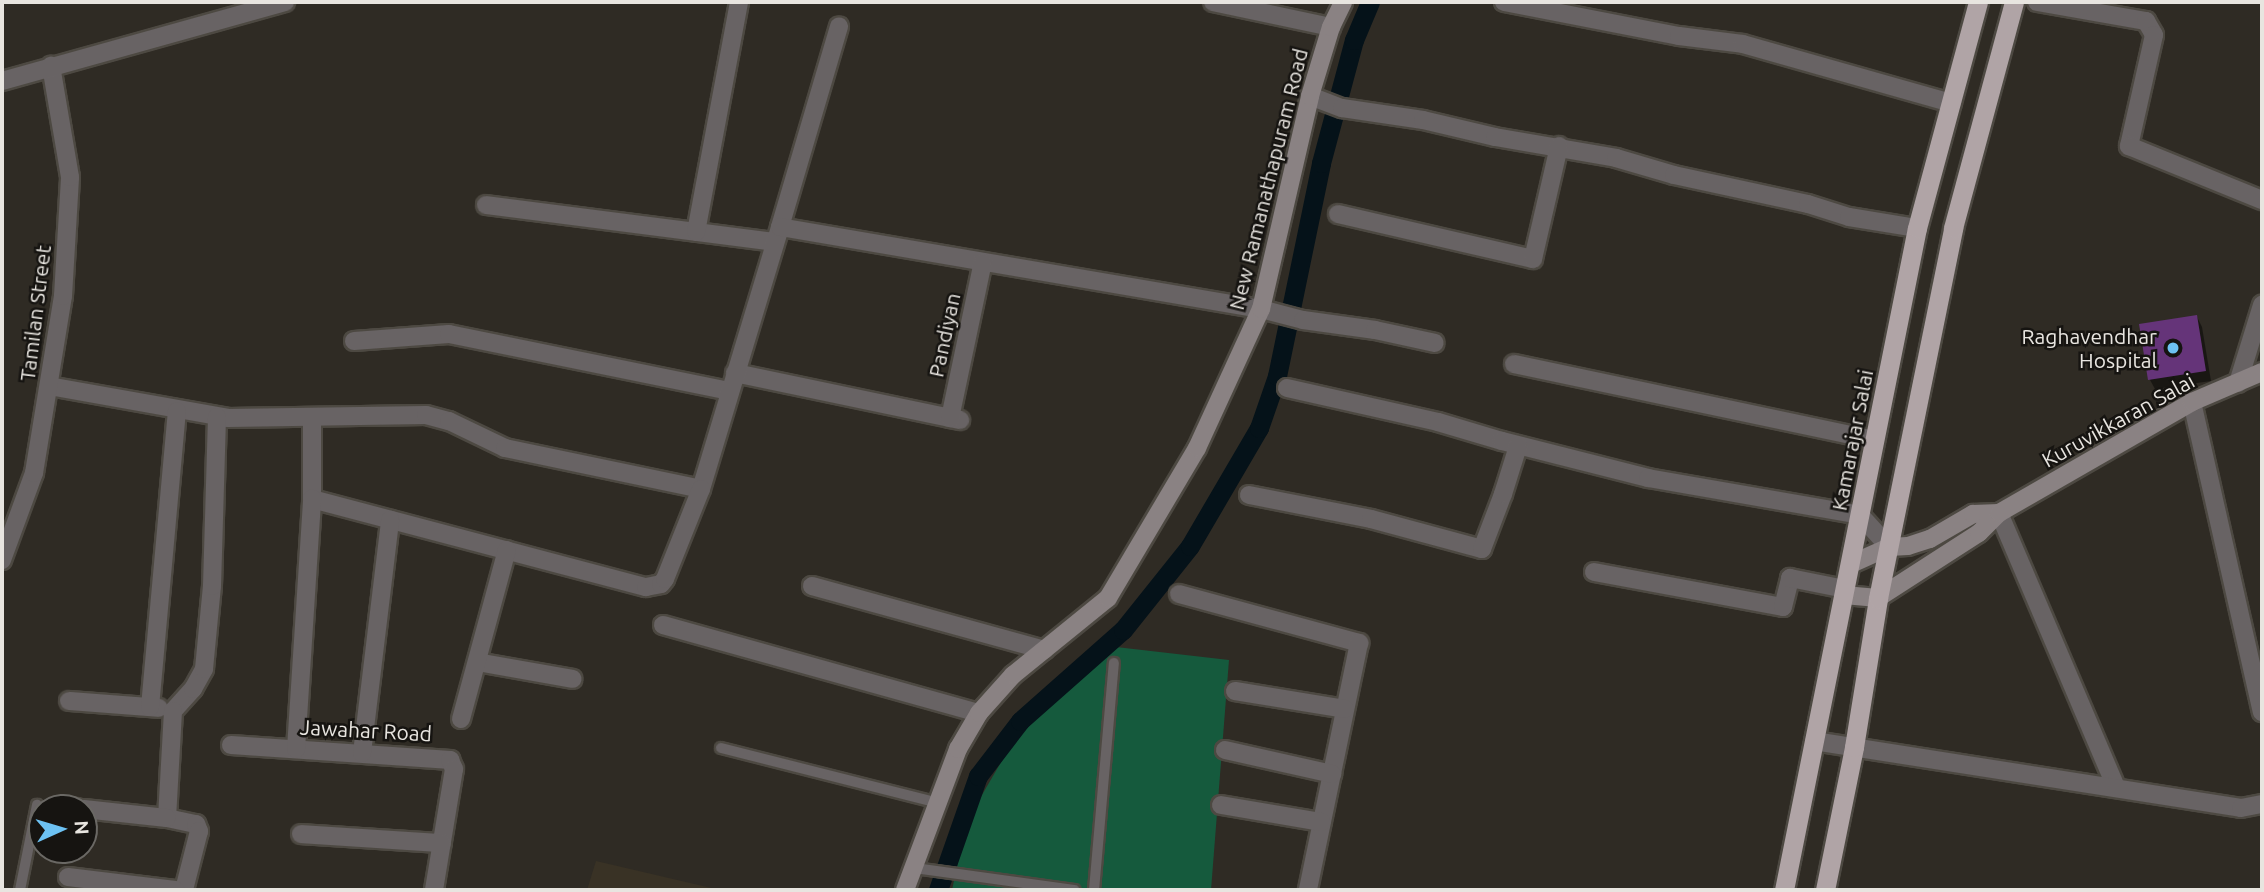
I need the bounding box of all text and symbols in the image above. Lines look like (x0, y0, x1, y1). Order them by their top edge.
street label: New Ramanathapuram Road (1223, 46, 1313, 312)
street label: Tamilan Street (14, 244, 56, 382)
street label: Pandiyan (923, 291, 965, 379)
place label: Raghavendhar Hospital (2022, 323, 2157, 373)
marker: Raghavendhar Hospital (2163, 338, 2183, 358)
street label: Kamarajar Salai (1826, 367, 1878, 513)
street label: Kuruvikkaran Salai (2037, 368, 2199, 472)
street label: Jawahar Road (299, 714, 433, 746)
north arrow (28, 794, 98, 864)
text: N (70, 820, 93, 836)

